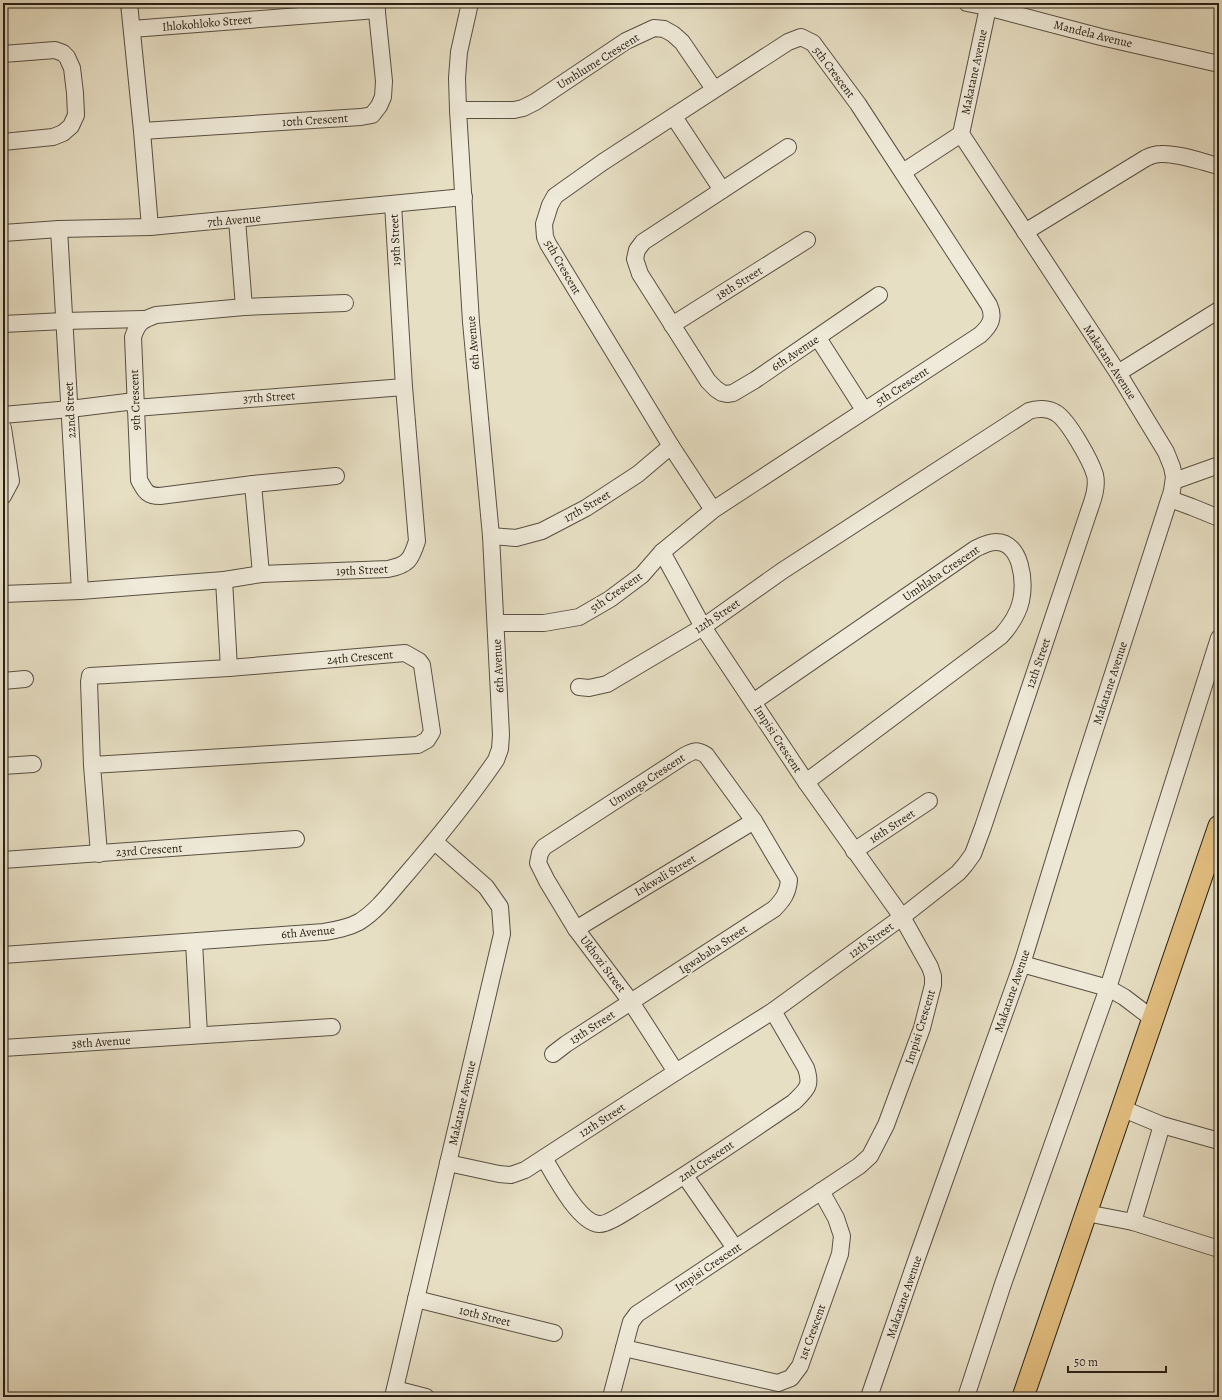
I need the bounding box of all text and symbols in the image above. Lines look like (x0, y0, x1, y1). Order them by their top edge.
street label: Ihlokohloko Street (161, 11, 253, 35)
street label: Mandela Avenue (1052, 16, 1134, 52)
street label: Makatane Avenue (957, 28, 991, 116)
street label: Umhlume Crescent (554, 29, 642, 93)
street label: 5th Crescent (809, 43, 859, 101)
street label: 10th Crescent (282, 110, 349, 130)
street label: 7th Avenue (207, 210, 261, 230)
street label: 19th Street (386, 214, 404, 266)
street label: 5th Crescent (541, 237, 585, 297)
street label: 18th Street (713, 262, 765, 304)
street label: 6th Avenue (463, 315, 483, 371)
street label: Makatane Avenue (1080, 321, 1140, 403)
street label: 6th Avenue (768, 331, 822, 375)
street label: 5th Crescent (872, 363, 932, 409)
street label: 9th Crescent (126, 369, 144, 431)
street label: 22nd Street (61, 381, 79, 439)
street label: 37th Street (242, 387, 296, 407)
street label: 17th Street (561, 486, 613, 526)
street label: Umhlaba Crescent (899, 541, 983, 605)
street label: 19th Street (336, 561, 388, 579)
street label: 5th Crescent (587, 568, 645, 616)
street label: 12th Street (691, 595, 743, 637)
street label: 12th Street (1022, 636, 1054, 690)
street label: 6th Avenue (489, 639, 507, 693)
street label: Makatane Avenue (1089, 639, 1131, 727)
street label: 24th Crescent (326, 646, 394, 668)
street label: Impisi Crescent (750, 702, 806, 776)
street label: Umunga Crescent (606, 749, 688, 811)
street label: 16th Street (866, 805, 918, 847)
street label: 23rd Crescent (115, 840, 183, 860)
street label: Inkwali Street (631, 850, 699, 900)
street label: 12th Street (845, 918, 897, 962)
street label: Igwababa Street (675, 921, 751, 977)
street label: 6th Avenue (280, 922, 336, 942)
street label: Ukhozi Street (576, 932, 630, 996)
street label: Makatane Avenue (990, 947, 1034, 1035)
street label: Impisi Crescent (901, 988, 939, 1066)
street label: 13th Street (566, 1006, 618, 1048)
street label: 38th Avenue (71, 1032, 131, 1052)
street label: Makatane Avenue (444, 1059, 480, 1147)
street label: 12th Street (576, 1099, 628, 1141)
street label: 2nd Crescent (675, 1136, 737, 1185)
street label: Impisi Crescent (671, 1239, 745, 1295)
street label: Makatane Avenue (882, 1253, 926, 1341)
street label: 10th Street (457, 1302, 513, 1330)
street label: 1st Crescent (795, 1302, 829, 1362)
scale bar (1068, 1348, 1166, 1374)
text: 50 m (1074, 1354, 1098, 1370)

